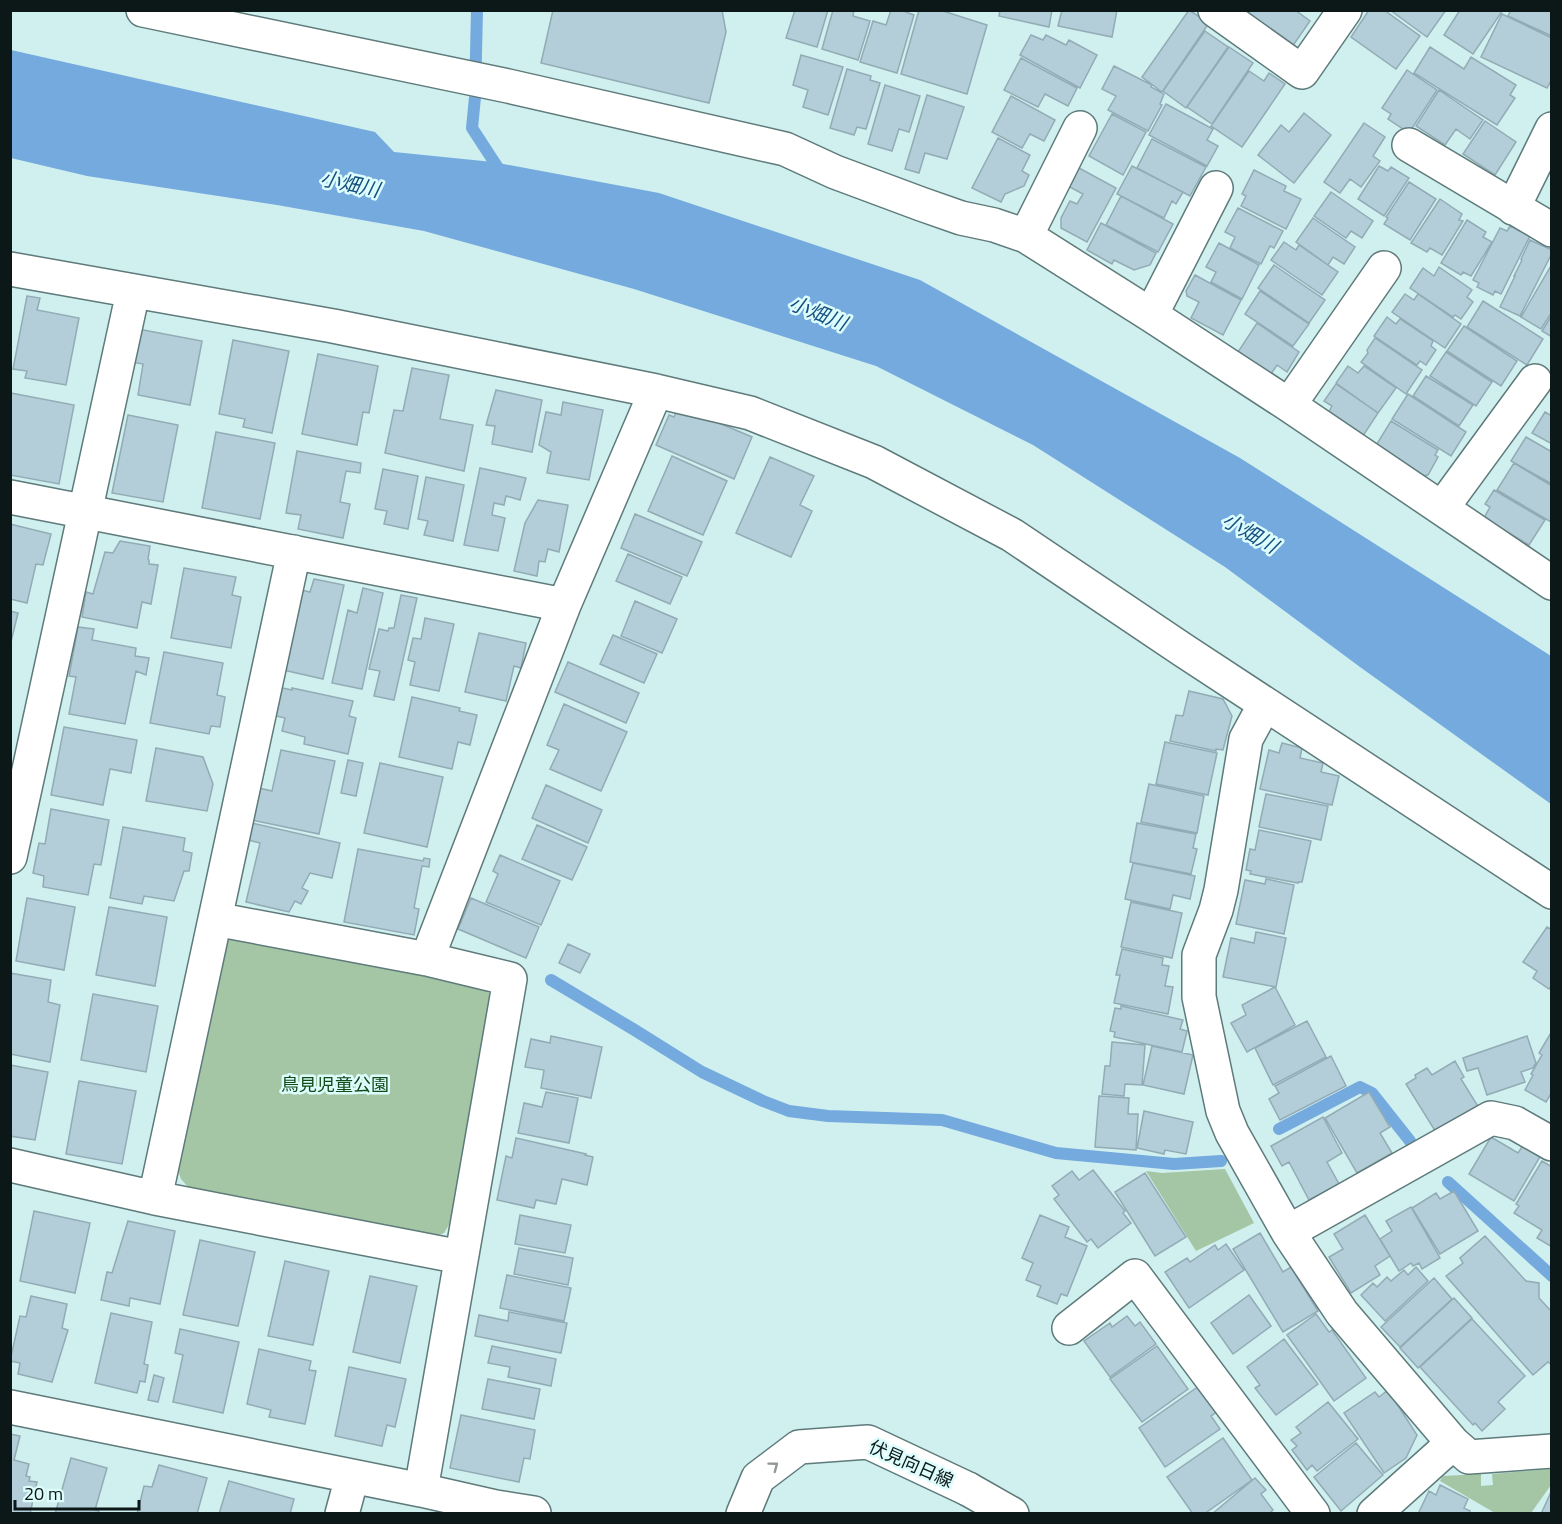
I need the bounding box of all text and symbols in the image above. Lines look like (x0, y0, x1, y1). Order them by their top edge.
water label: 小畑川 (318, 162, 385, 205)
water label: 小畑川 (785, 287, 854, 339)
water label: 小畑川 (1217, 504, 1286, 562)
park label: 鳥見児童公園 (281, 1071, 389, 1098)
street label: 伏見向日線 (865, 1433, 958, 1494)
one-way arrow (768, 1462, 779, 1473)
scale bar (15, 1473, 140, 1511)
text: 20 m (24, 1480, 63, 1507)

